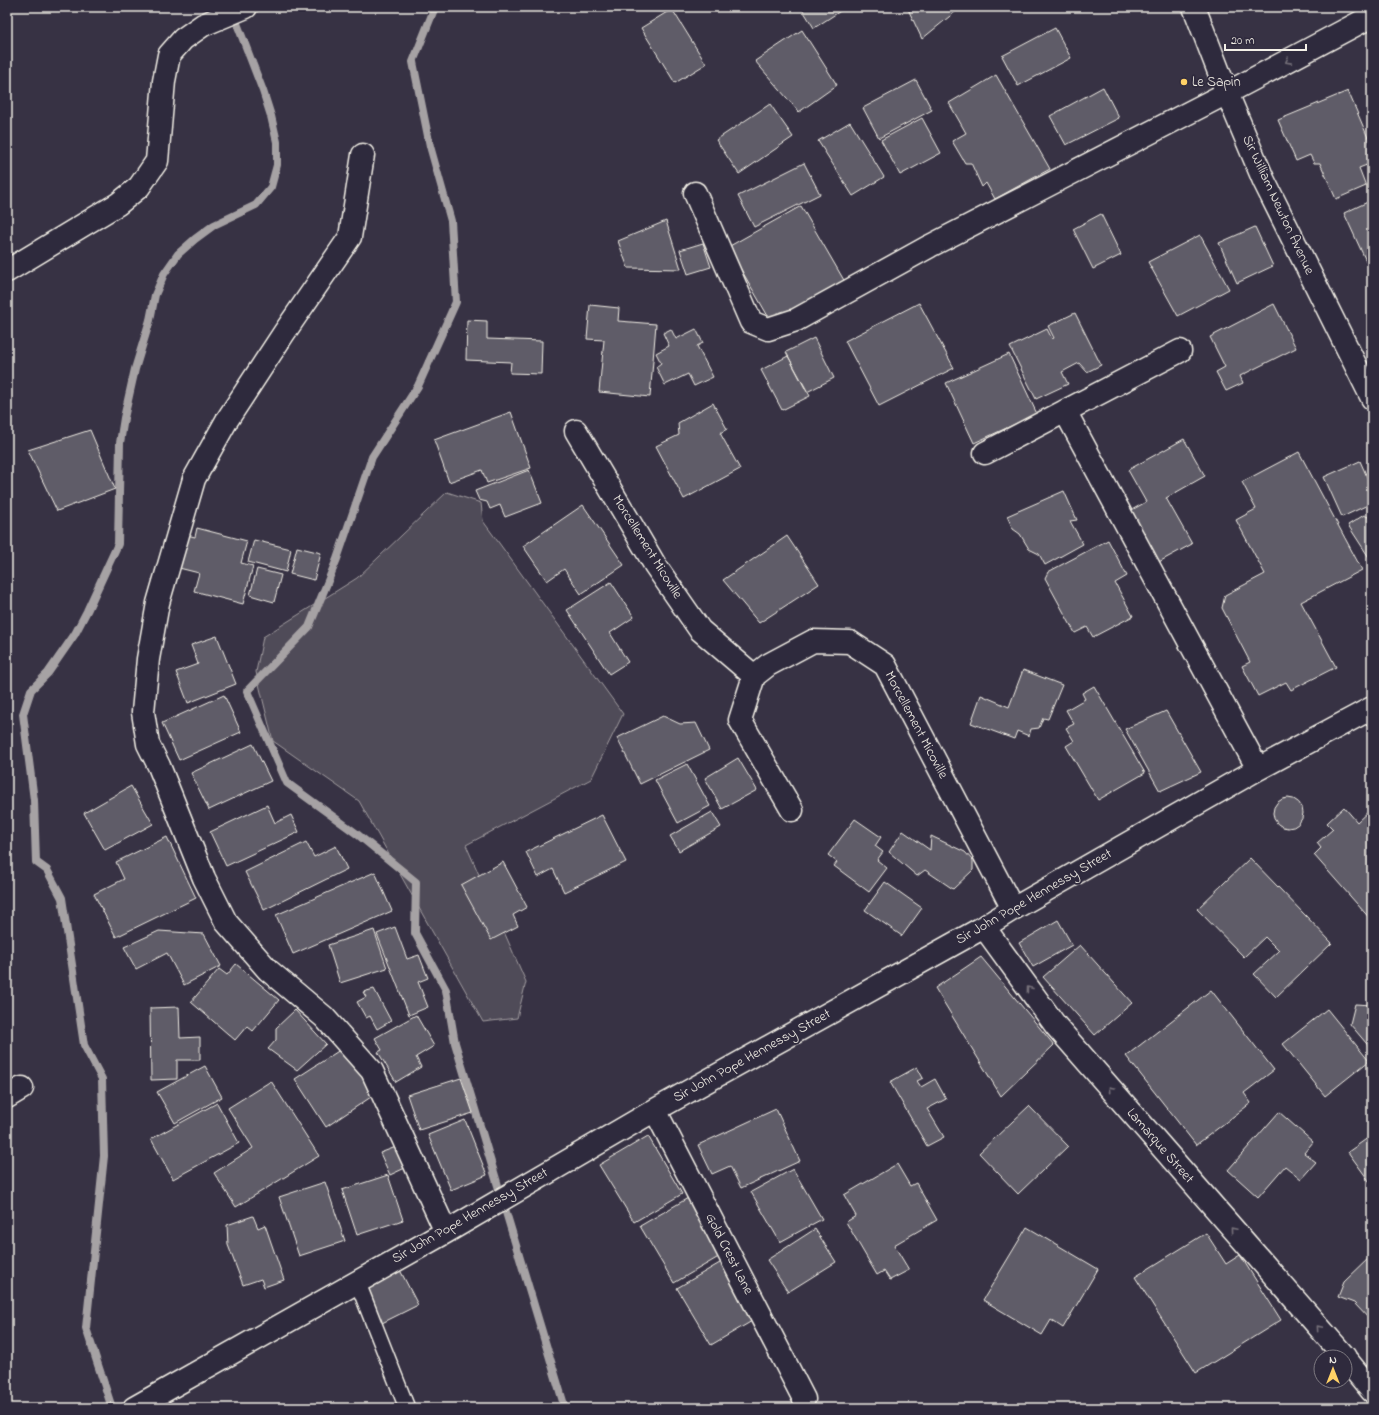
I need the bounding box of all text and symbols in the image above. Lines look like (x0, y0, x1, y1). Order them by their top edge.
scale bar (1225, 26, 1306, 52)
text: 20 m (1231, 32, 1254, 50)
one-way arrow (1285, 56, 1292, 63)
place label: Le Sapin (1192, 72, 1241, 93)
marker: Le Sapin (1179, 77, 1189, 87)
street label: Sir William Newton Avenue (1236, 132, 1320, 279)
street label: Morcellement Micoville (606, 491, 688, 604)
street label: Morcellement Micoville (879, 667, 954, 783)
street label: Sir John Pope Hennessy Street (952, 843, 1117, 951)
one-way arrow (1027, 986, 1034, 993)
street label: Sir John Pope Hennessy Street (669, 1004, 835, 1109)
one-way arrow (1109, 1087, 1116, 1094)
street label: Lamarque Street (1121, 1104, 1199, 1189)
street label: Sir John Pope Hennessy Street (388, 1162, 553, 1270)
street label: Gold Crest Lane (699, 1210, 759, 1299)
one-way arrow (1230, 1227, 1238, 1235)
one-way arrow (1316, 1325, 1323, 1332)
north arrow (1313, 1349, 1353, 1389)
text: N (1329, 1352, 1337, 1368)

